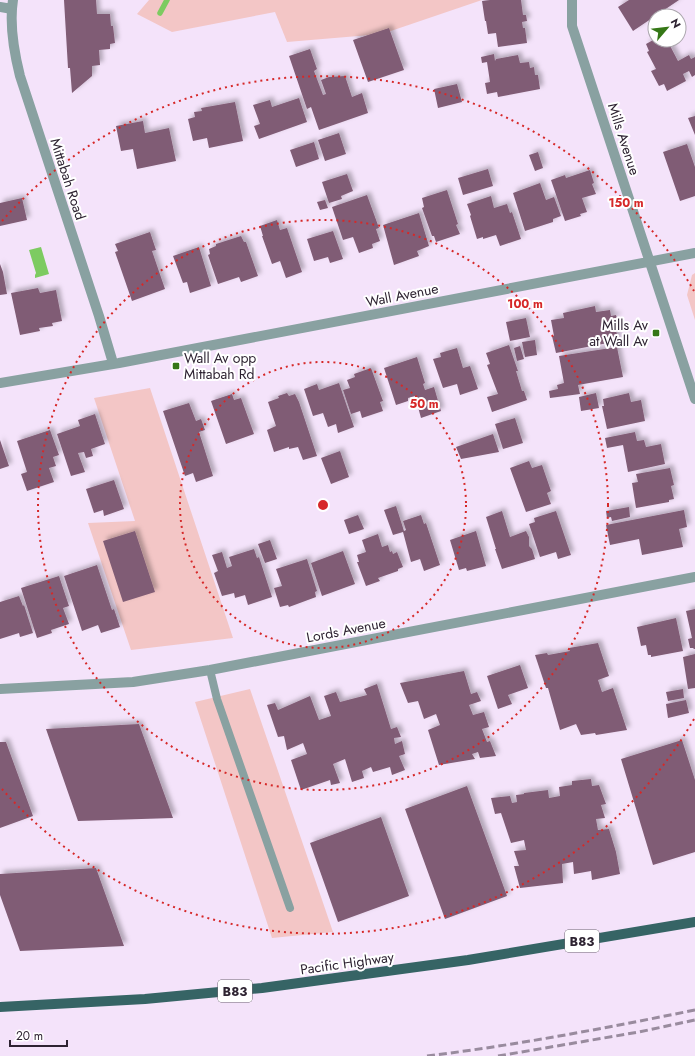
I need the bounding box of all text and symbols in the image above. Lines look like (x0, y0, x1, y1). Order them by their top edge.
north arrow (647, 8, 687, 48)
text: N (667, 16, 685, 31)
street label: Mills Avenue (603, 100, 645, 178)
street label: Mittabah Road (45, 136, 91, 222)
text: 150 m (608, 194, 644, 212)
street label: Wall Avenue (364, 278, 440, 312)
text: 100 m (507, 295, 543, 313)
place label: Mills Av at Wall Av (589, 315, 649, 351)
marker: Mills Av at Wall Av (651, 328, 661, 338)
place label: Wall Av opp Mittabah Rd (184, 348, 256, 384)
marker: Wall Av opp Mittabah Rd (171, 361, 181, 371)
text: 50 m (409, 395, 439, 413)
centre of rings (316, 498, 330, 512)
street label: Lords Avenue (305, 613, 387, 647)
road number: B83 (565, 930, 599, 952)
street label: Pacific Highway (299, 946, 396, 979)
road number: B83 (218, 980, 252, 1002)
scale bar (10, 1022, 67, 1048)
text: 20 m (16, 1027, 43, 1045)

